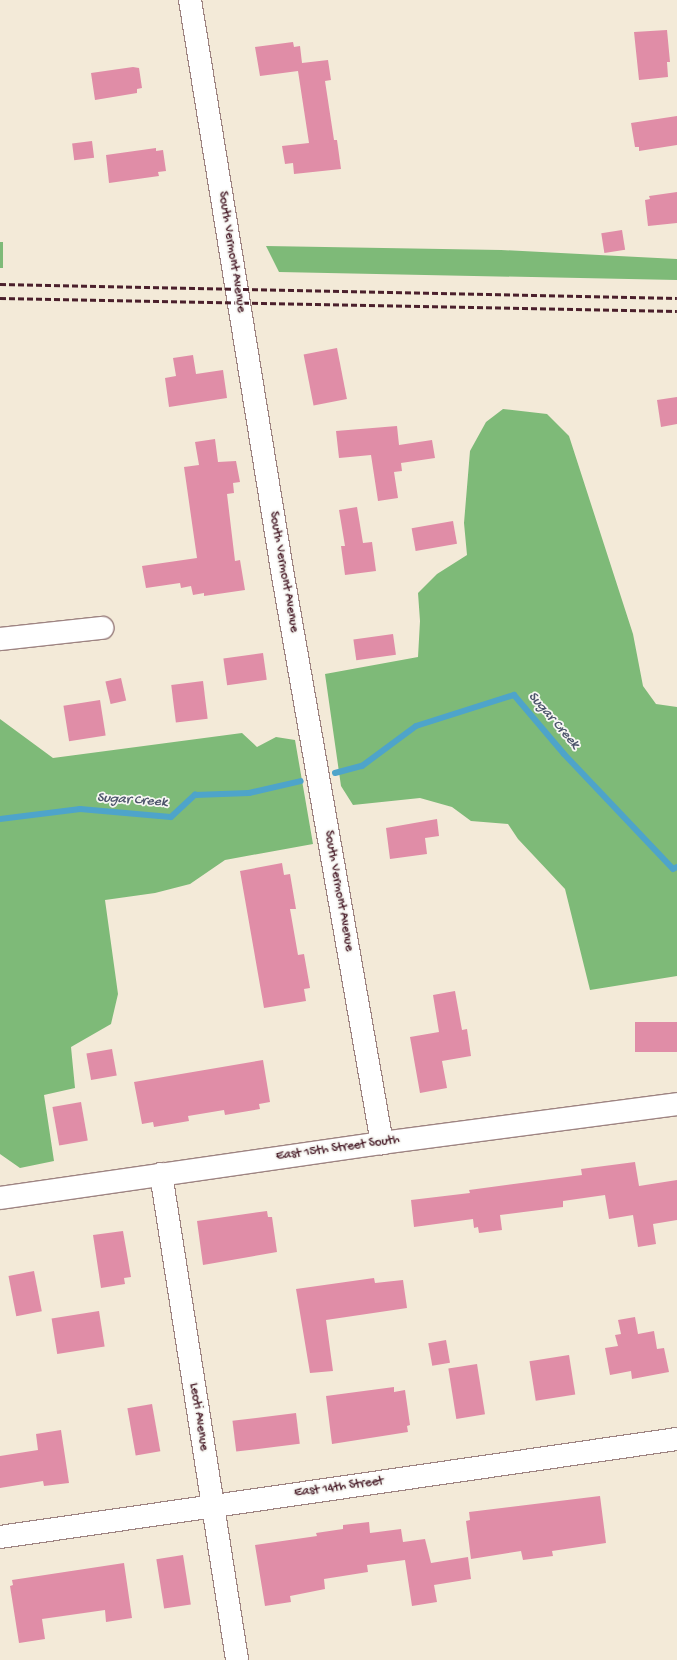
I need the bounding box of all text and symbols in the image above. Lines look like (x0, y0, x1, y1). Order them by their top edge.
street label: South Vermont Avenue (214, 190, 248, 314)
street label: South Vermont Avenue (265, 510, 301, 634)
water label: Sugar Creek (524, 689, 582, 753)
water label: Sugar Creek (96, 790, 168, 812)
street label: South Vermont Avenue (320, 829, 356, 953)
street label: East 15th Street South (275, 1133, 401, 1165)
street label: Leoti Avenue (185, 1382, 211, 1452)
street label: East 14th Street (293, 1474, 385, 1502)

